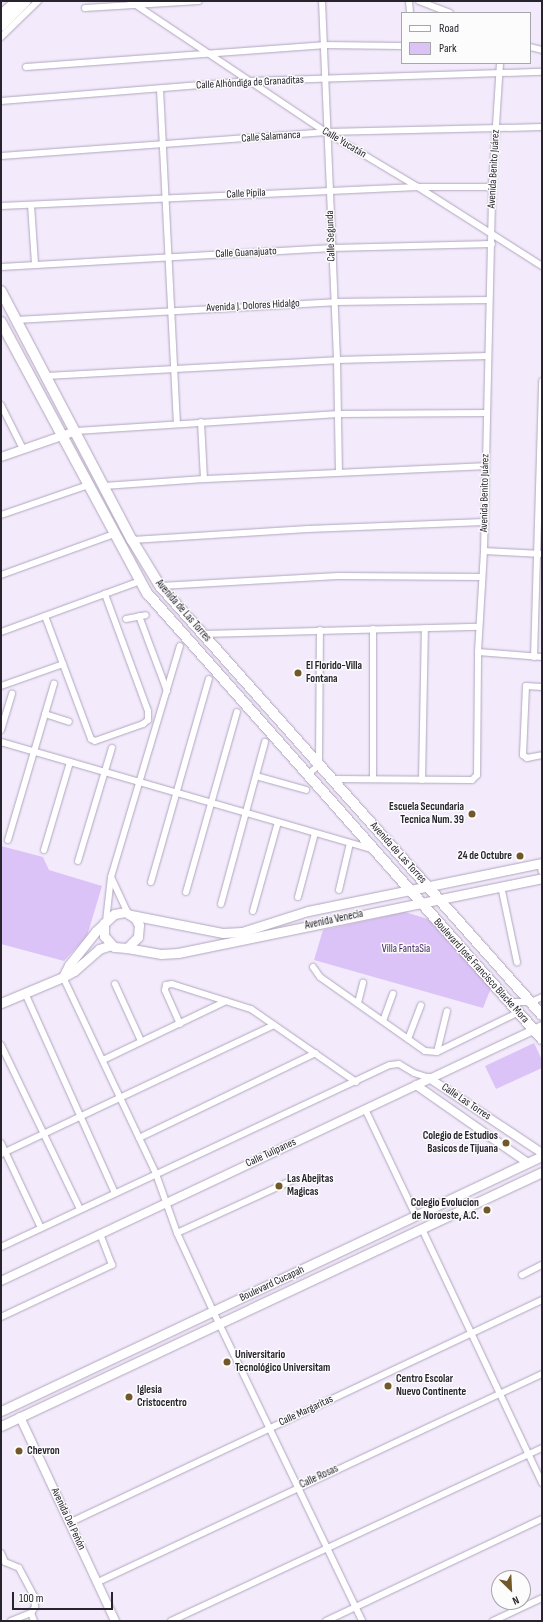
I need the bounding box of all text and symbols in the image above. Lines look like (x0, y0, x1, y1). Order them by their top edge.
legend (401, 12, 531, 64)
text: Road (439, 21, 459, 36)
text: Park (439, 41, 457, 56)
street label: Calle Alhóndiga de Granaditas (196, 74, 304, 92)
street label: Calle Yucatán (320, 125, 368, 161)
street label: Calle Salamanca (241, 128, 301, 146)
street label: Avenida Benito Juárez (485, 129, 503, 209)
street label: Calle Pípila (226, 186, 266, 202)
street label: Calle Segunda (324, 210, 338, 262)
street label: Calle Guanajuato (215, 245, 277, 261)
street label: Avenida J. Dolores Hidalgo (206, 297, 300, 315)
street label: Avenida Benito Juárez (478, 454, 492, 532)
street label: Avenida de Las Torres (152, 577, 214, 645)
place label: El Florido-Villa Fontana (306, 660, 362, 686)
marker: El Florido-Villa Fontana (293, 668, 303, 678)
place label: Escuela Secundaria Tecnica Num. 39 (389, 801, 464, 827)
marker: Escuela Secundaria Tecnica Num. 39 (467, 809, 477, 819)
street label: Avenida de Las Torres (367, 820, 429, 886)
place label: 24 de Octubre (458, 849, 512, 863)
marker: 24 de Octubre (515, 851, 525, 861)
street label: Avenida Venecia (304, 907, 364, 933)
street label: Boulevard José Francisco Blacke Mora (431, 916, 531, 1026)
park label: Villa FantaSia (382, 942, 430, 956)
street label: Calle Las Torres (439, 1081, 493, 1123)
place label: Colegio de Estudios Basicos de Tijuana (423, 1130, 498, 1156)
street label: Calle Tulipanes (244, 1136, 298, 1170)
marker: Colegio de Estudios Basicos de Tijuana (501, 1138, 511, 1148)
place label: Las Abejitas Magicas (287, 1173, 333, 1199)
marker: Las Abejitas Magicas (274, 1181, 284, 1191)
place label: Colegio Evolucion de Noroeste, A.C. (411, 1197, 479, 1223)
marker: Colegio Evolucion de Noroeste, A.C. (482, 1205, 492, 1215)
street label: Boulevard Cucapah (238, 1263, 306, 1305)
place label: Universitario Tecnológico Universitam (235, 1349, 330, 1375)
marker: Universitario Tecnológico Universitam (222, 1357, 232, 1367)
place label: Centro Escolar Nuevo Continente (396, 1373, 466, 1399)
marker: Centro Escolar Nuevo Continente (383, 1381, 393, 1391)
place label: Iglesia Cristocentro (137, 1384, 187, 1410)
marker: Iglesia Cristocentro (124, 1392, 134, 1402)
street label: Calle Margaritas (277, 1393, 335, 1429)
place label: Chevron (27, 1444, 60, 1458)
marker: Chevron (14, 1446, 24, 1456)
street label: Calle Rosas (298, 1462, 340, 1492)
street label: Avenida Del Peñón (48, 1486, 88, 1552)
north arrow (491, 1570, 531, 1610)
scale bar (14, 1584, 115, 1610)
text: 100 m (19, 1591, 44, 1606)
text: N (510, 1593, 521, 1608)

